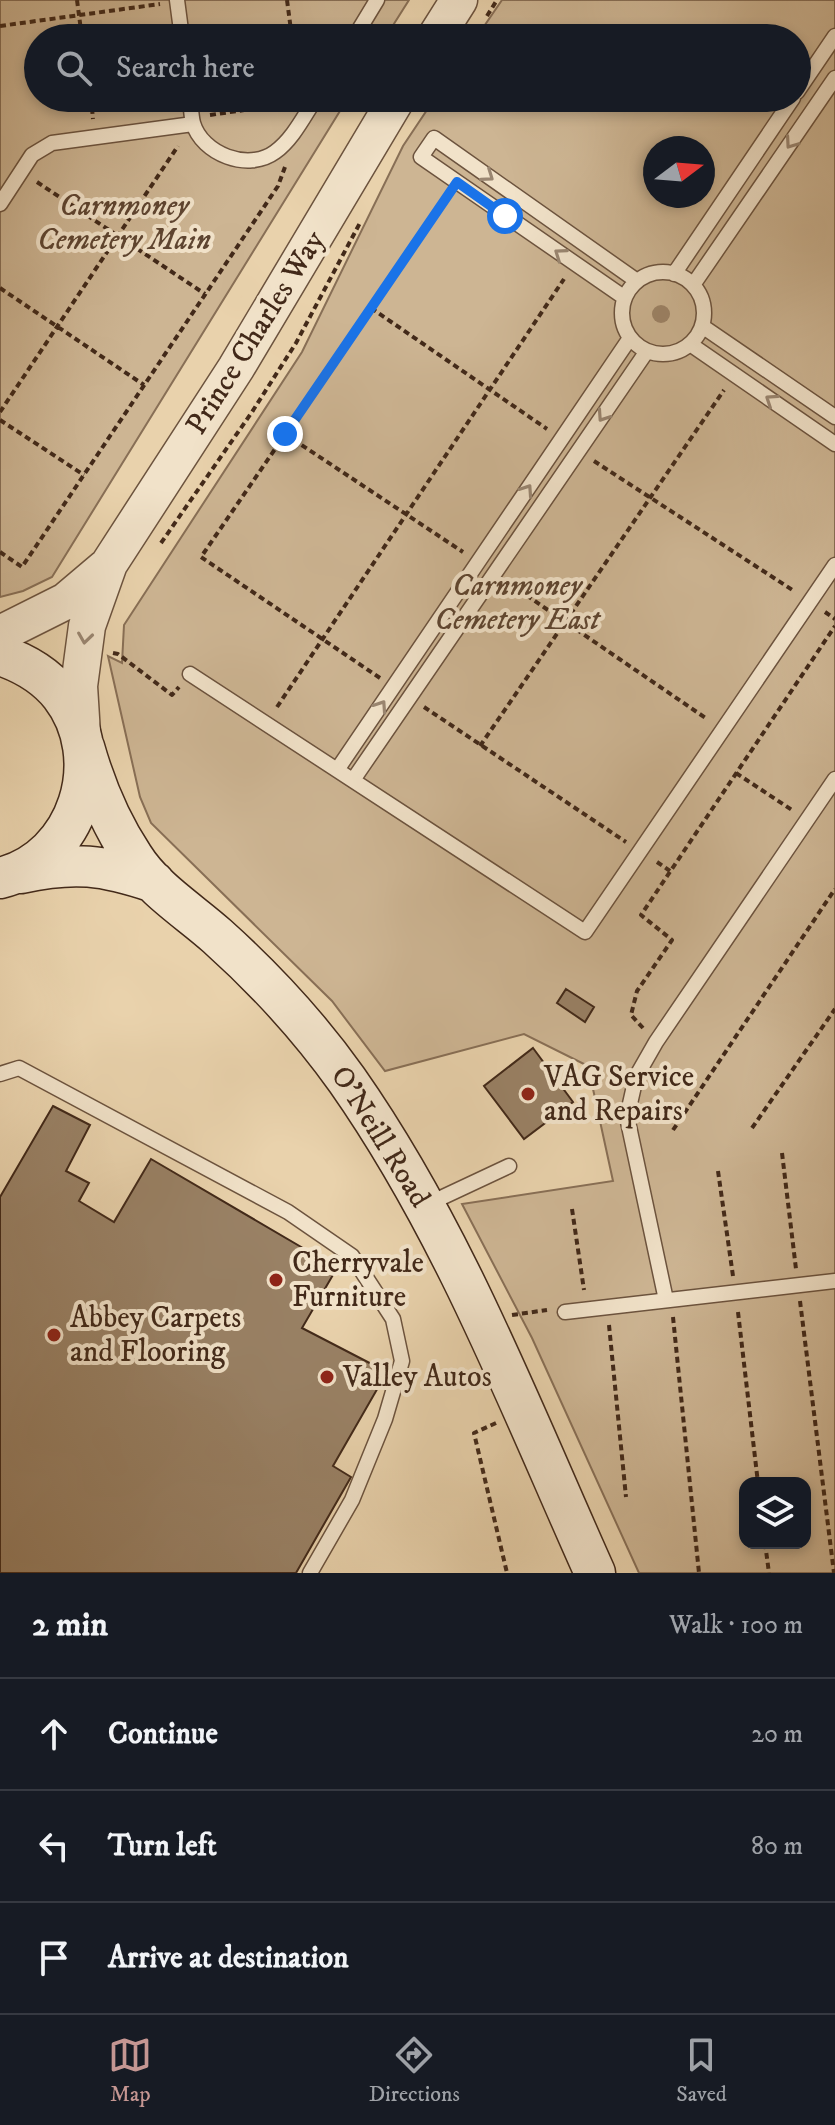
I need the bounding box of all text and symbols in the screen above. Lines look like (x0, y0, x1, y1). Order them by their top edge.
search box (24, 24, 811, 112)
icon: search (52, 46, 96, 90)
text: Search here (116, 50, 255, 87)
one-way arrow (786, 134, 801, 148)
north arrow (643, 136, 715, 208)
one-way arrow (480, 166, 494, 181)
park label: Carnmoney Cemetery Main (37, 188, 211, 259)
route start (487, 198, 523, 234)
street label: Prince Charles Way (178, 224, 334, 442)
one-way arrow (555, 249, 569, 264)
one-way arrow (765, 395, 779, 410)
one-way arrow (598, 407, 613, 421)
route end (267, 416, 303, 452)
one-way arrow (517, 485, 532, 499)
park label: Carnmoney Cemetery East (434, 568, 602, 639)
one-way arrow (77, 632, 94, 645)
one-way arrow (371, 700, 386, 714)
street label: O'Neill Road (322, 1059, 438, 1215)
place label: VAG Service and Repairs (543, 1059, 694, 1130)
marker: VAG Service and Repairs (519, 1085, 537, 1103)
place label: Cherryvale Furniture (292, 1245, 424, 1316)
marker: Cherryvale Furniture (267, 1271, 285, 1289)
place label: Abbey Carpets and Flooring (70, 1300, 241, 1371)
marker: Abbey Carpets and Flooring (45, 1326, 63, 1344)
place label: Valley Autos (342, 1359, 492, 1396)
marker: Valley Autos (318, 1368, 336, 1386)
map controls (739, 1477, 811, 1549)
button: layers (739, 1477, 811, 1549)
text: 2 min (32, 1604, 108, 1646)
text: Walk · 100 m (669, 1609, 803, 1642)
icon: ahead (32, 1712, 76, 1756)
text: Continue (108, 1716, 218, 1753)
text: 20 m (751, 1718, 803, 1751)
icon: left (32, 1824, 76, 1868)
text: Turn left (108, 1828, 217, 1865)
text: 80 m (751, 1830, 803, 1863)
icon: arrive (32, 1936, 76, 1980)
text: Arrive at destination (108, 1940, 349, 1977)
tab: Map (108, 2033, 152, 2108)
tab: Directions (369, 2033, 460, 2108)
tab: Saved (676, 2033, 727, 2108)

